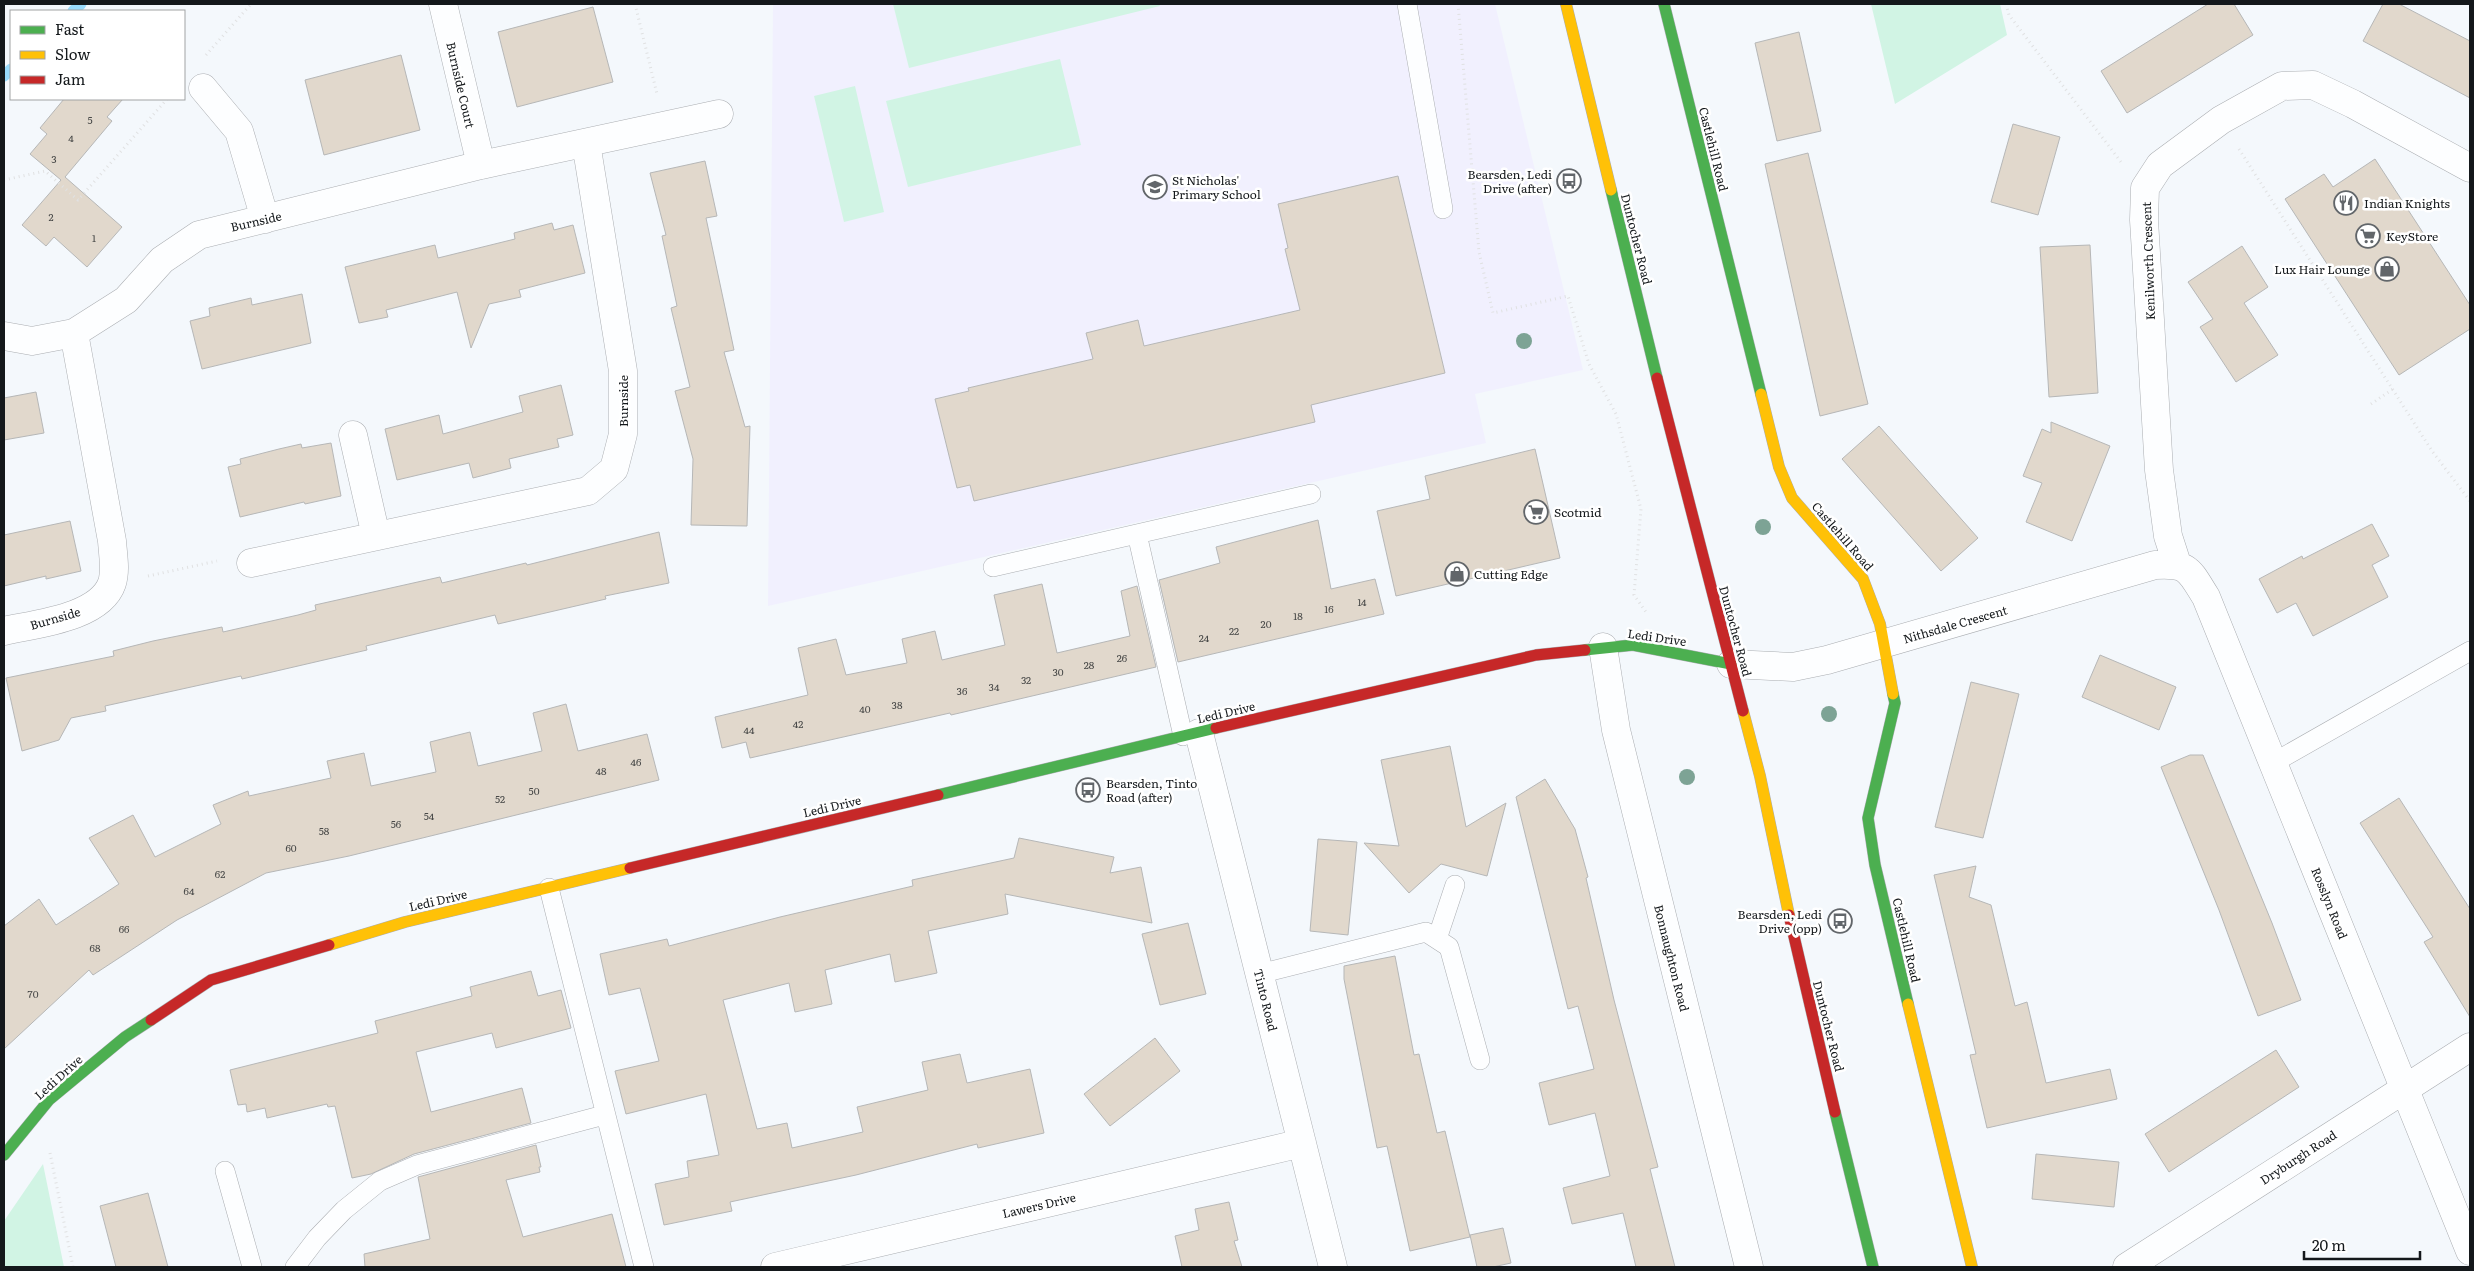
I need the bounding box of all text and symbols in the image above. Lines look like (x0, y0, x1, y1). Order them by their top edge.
legend (10, 10, 185, 100)
text: Fast (55, 17, 84, 40)
street label: Burnside Court (442, 40, 480, 130)
text: Slow (55, 42, 90, 65)
text: Jam (55, 67, 86, 90)
street label: Castlehill Road (1695, 105, 1733, 194)
house number: 5 (87, 112, 93, 127)
house number: 4 (68, 130, 74, 145)
house number: 3 (51, 151, 57, 166)
place label: Bearsden, Ledi Drive (after) (1468, 165, 1552, 197)
bus stop icon: Bearsden, Ledi Drive (after) (1556, 168, 1582, 194)
place label: St Nicholas' Primary School (1172, 171, 1261, 203)
school or university icon: St Nicholas' Primary School (1142, 174, 1168, 200)
restaurant icon: Indian Knights (2333, 190, 2359, 216)
street label: Duntocher Road (1617, 192, 1657, 287)
place label: Indian Knights (2364, 194, 2451, 212)
street label: Kenilworth Crescent (2137, 201, 2159, 321)
street label: Burnside (229, 206, 283, 236)
house number: 2 (48, 209, 54, 224)
supermarket icon: KeyStore (2355, 223, 2381, 249)
place label: KeyStore (2386, 227, 2438, 245)
house number: 1 (92, 230, 96, 245)
shop icon: Lux Hair Lounge (2374, 256, 2400, 282)
place label: Lux Hair Lounge (2274, 260, 2370, 278)
street label: Burnside (614, 375, 632, 427)
street label: Castlehill Road (1808, 498, 1878, 575)
supermarket icon: Scotmid (1523, 499, 1549, 525)
place label: Scotmid (1554, 503, 1602, 521)
shop icon: Cutting Edge (1444, 561, 1470, 587)
place label: Cutting Edge (1474, 565, 1548, 583)
street label: Duntocher Road (1715, 584, 1757, 679)
house number: 14 (1357, 594, 1367, 609)
street label: Nithsdale Crescent (1901, 600, 2009, 647)
house number: 16 (1324, 601, 1334, 616)
street label: Burnside (28, 602, 82, 634)
house number: 18 (1293, 608, 1303, 623)
house number: 20 (1261, 616, 1272, 631)
house number: 22 (1229, 623, 1239, 638)
street label: Ledi Drive (1626, 624, 1688, 650)
house number: 24 (1199, 630, 1210, 645)
house number: 26 (1117, 650, 1128, 665)
house number: 28 (1084, 657, 1095, 672)
house number: 30 (1052, 664, 1064, 679)
house number: 32 (1021, 672, 1031, 687)
house number: 34 (989, 679, 1000, 694)
house number: 36 (957, 683, 968, 698)
house number: 38 (892, 697, 903, 712)
street label: Ledi Drive (1195, 697, 1257, 727)
house number: 40 (859, 701, 871, 716)
house number: 42 (793, 716, 803, 731)
house number: 44 (743, 722, 755, 737)
house number: 46 (631, 754, 642, 769)
house number: 48 (595, 763, 607, 778)
place label: Bearsden, Tinto Road (after) (1106, 774, 1197, 806)
bus stop icon: Bearsden, Tinto Road (after) (1075, 777, 1101, 803)
house number: 50 (529, 783, 540, 798)
house number: 52 (495, 791, 505, 806)
street label: Ledi Drive (801, 791, 863, 821)
house number: 54 (424, 808, 435, 823)
house number: 56 (391, 816, 402, 831)
house number: 58 (319, 823, 330, 838)
house number: 60 (285, 840, 297, 855)
street label: Rosslyn Road (2307, 864, 2353, 942)
house number: 62 (215, 866, 225, 881)
house number: 64 (184, 883, 195, 898)
street label: Ledi Drive (407, 885, 469, 915)
street label: Castlehill Road (1889, 896, 1926, 985)
street label: Bonnaughton Road (1650, 903, 1694, 1014)
place label: Bearsden, Ledi Drive (opp) (1738, 905, 1822, 937)
bus stop icon: Bearsden, Ledi Drive (opp) (1827, 908, 1853, 934)
house number: 66 (119, 921, 130, 936)
house number: 68 (90, 940, 101, 955)
street label: Tinto Road (1250, 967, 1283, 1034)
street label: Duntocher Road (1809, 979, 1849, 1074)
house number: 70 (28, 986, 39, 1001)
street label: Ledi Drive (30, 1051, 86, 1103)
street label: Dryburgh Road (2256, 1125, 2340, 1189)
street label: Lawers Drive (1000, 1188, 1078, 1222)
scale bar (2304, 1228, 2420, 1260)
text: 20 m (2312, 1233, 2346, 1256)

